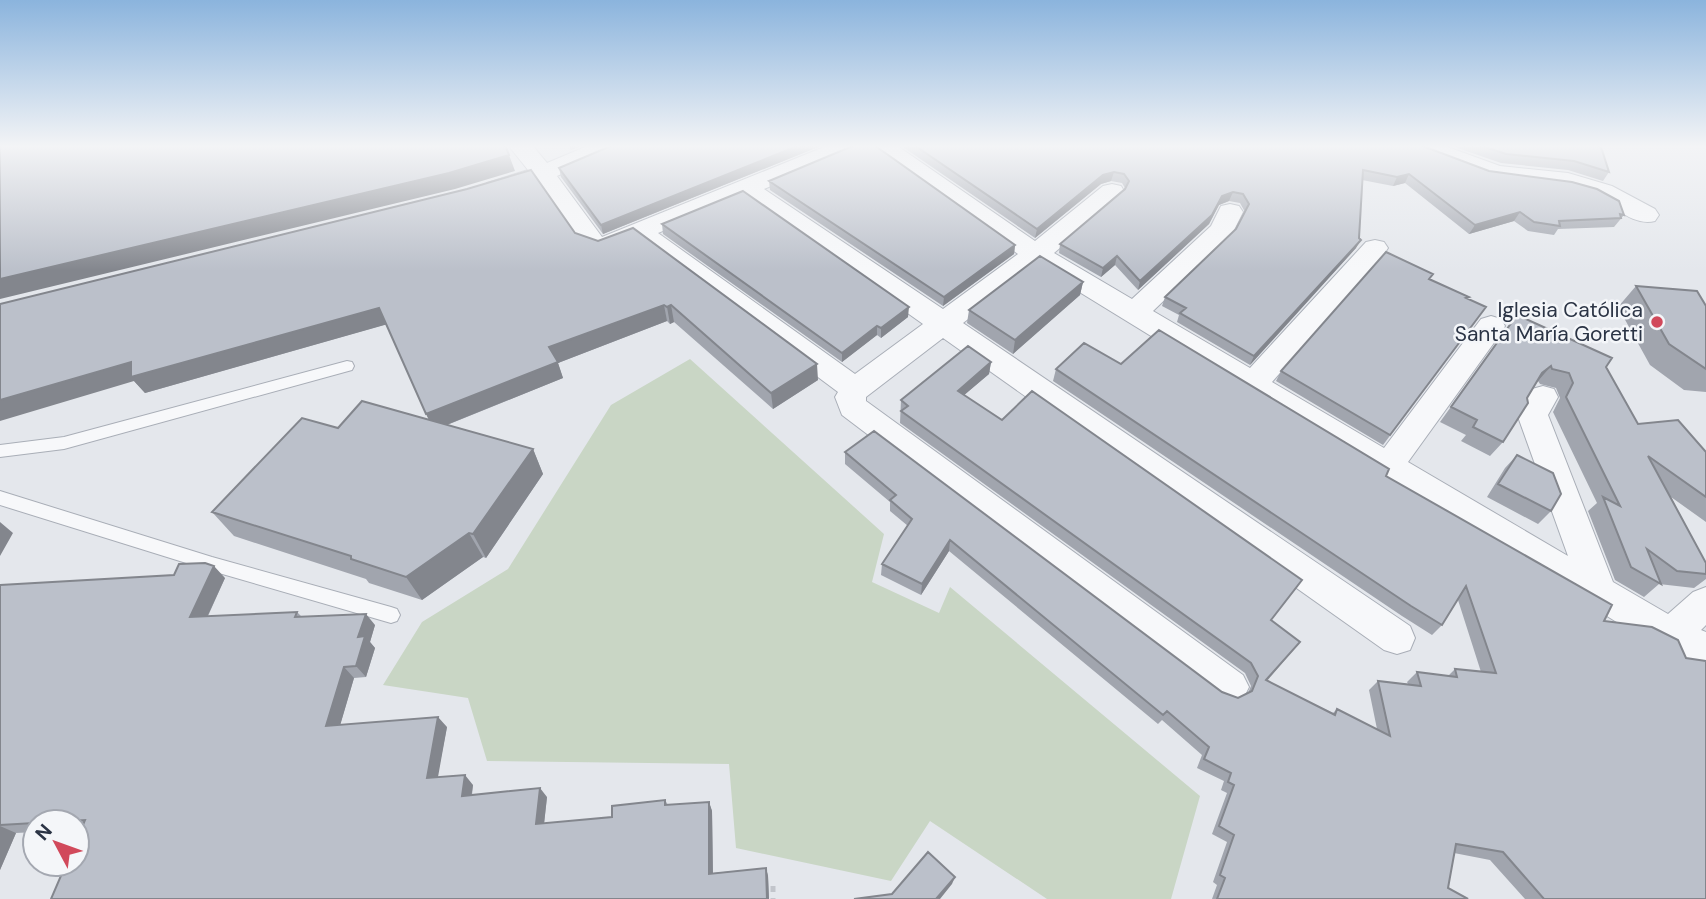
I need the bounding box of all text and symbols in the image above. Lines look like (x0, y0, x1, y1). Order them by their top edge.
place label: Iglesia Católica Santa María Goretti (1455, 296, 1643, 348)
marker: Iglesia Católica Santa María Goretti (1649, 314, 1665, 330)
north arrow (21, 808, 91, 878)
text: N (30, 819, 58, 846)

